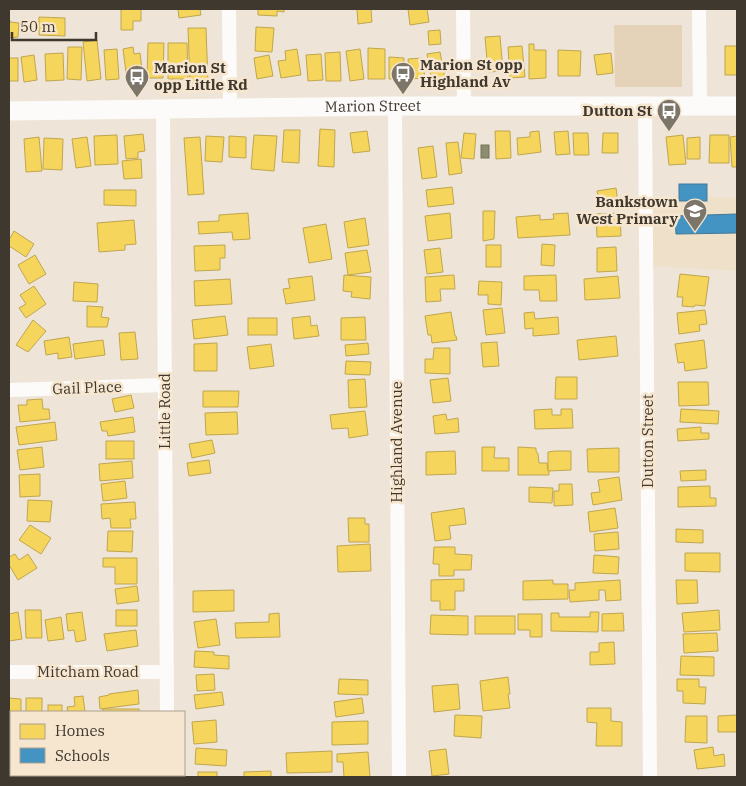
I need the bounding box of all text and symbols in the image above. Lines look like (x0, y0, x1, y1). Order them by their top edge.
scale bar (12, 10, 96, 42)
text: 50 m (20, 17, 56, 36)
place label: Marion St opp Highland Av (420, 55, 523, 91)
place label: Marion St opp Little Rd (154, 58, 248, 94)
bus stop icon: Marion St opp Highland Av (390, 61, 416, 95)
bus stop icon: Marion St opp Little Rd (124, 64, 150, 98)
street label: Marion Street (325, 96, 421, 116)
bus stop icon: Dutton St (656, 98, 682, 132)
place label: Dutton St (583, 101, 652, 120)
place label: Bankstown West Primary (576, 192, 678, 228)
school or university icon: Bankstown West Primary (682, 198, 708, 232)
street label: Little Road (155, 373, 174, 449)
street label: Gail Place (52, 377, 122, 398)
street label: Highland Avenue (387, 381, 406, 503)
street label: Dutton Street (638, 394, 657, 488)
street label: Mitcham Road (37, 662, 139, 681)
legend (10, 711, 185, 776)
text: Homes (55, 721, 105, 740)
text: Schools (55, 746, 110, 765)

